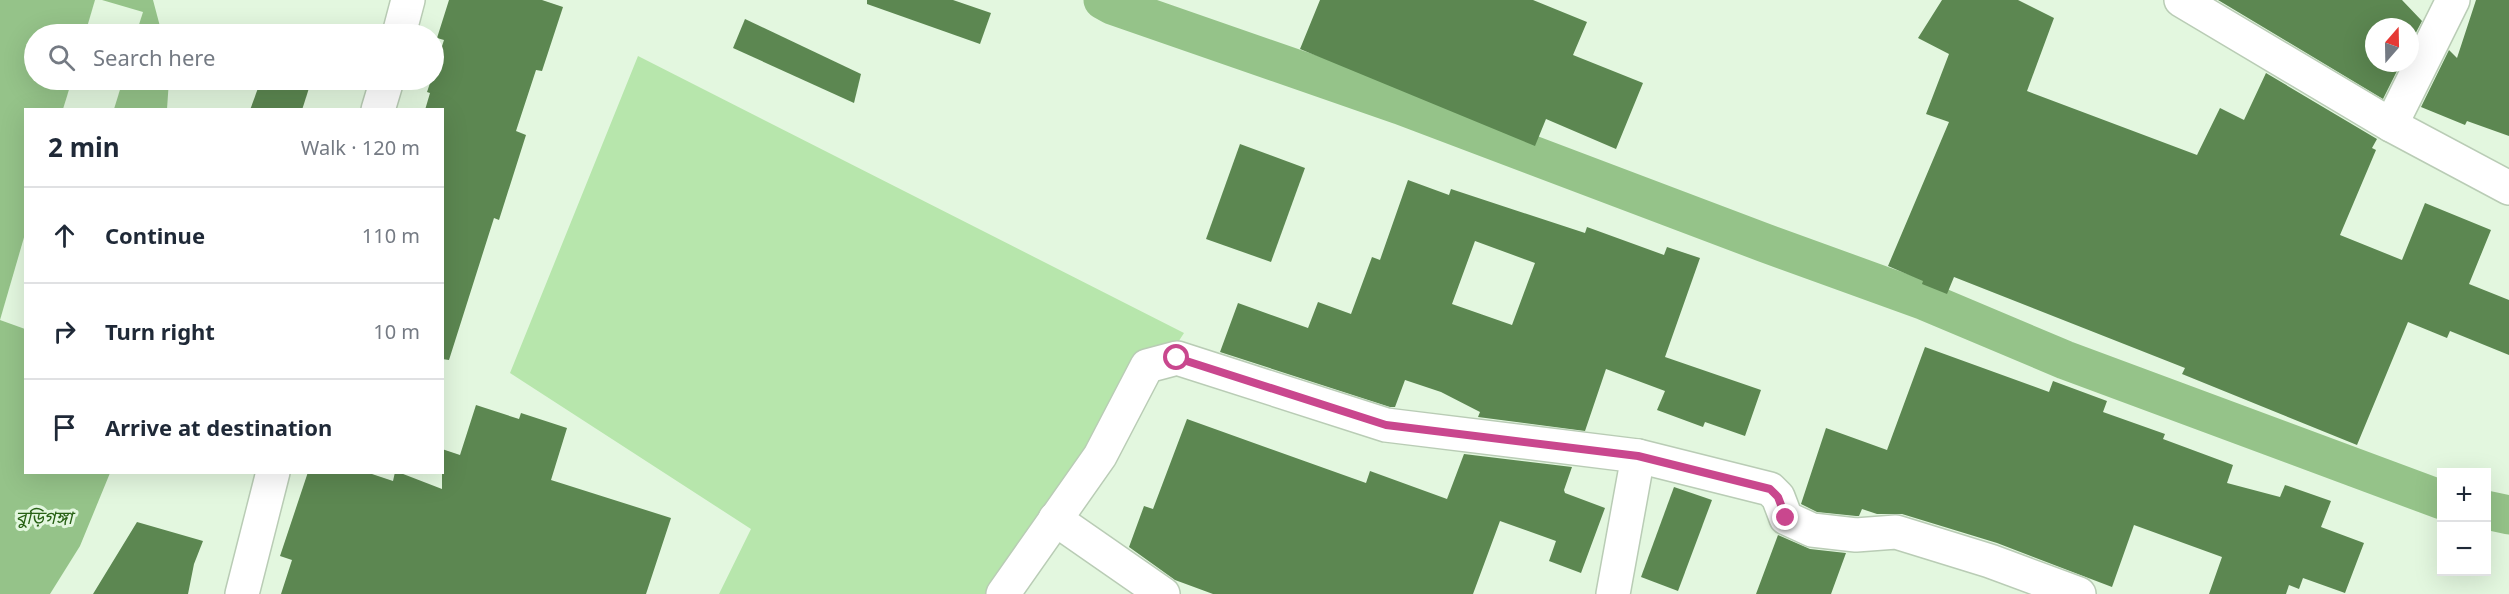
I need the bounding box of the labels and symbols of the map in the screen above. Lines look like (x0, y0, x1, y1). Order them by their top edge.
north arrow (2365, 18, 2419, 72)
route start (1163, 344, 1189, 370)
route end (1772, 504, 1798, 530)
water label: বুড়িগঙ্গা (15, 505, 76, 529)

